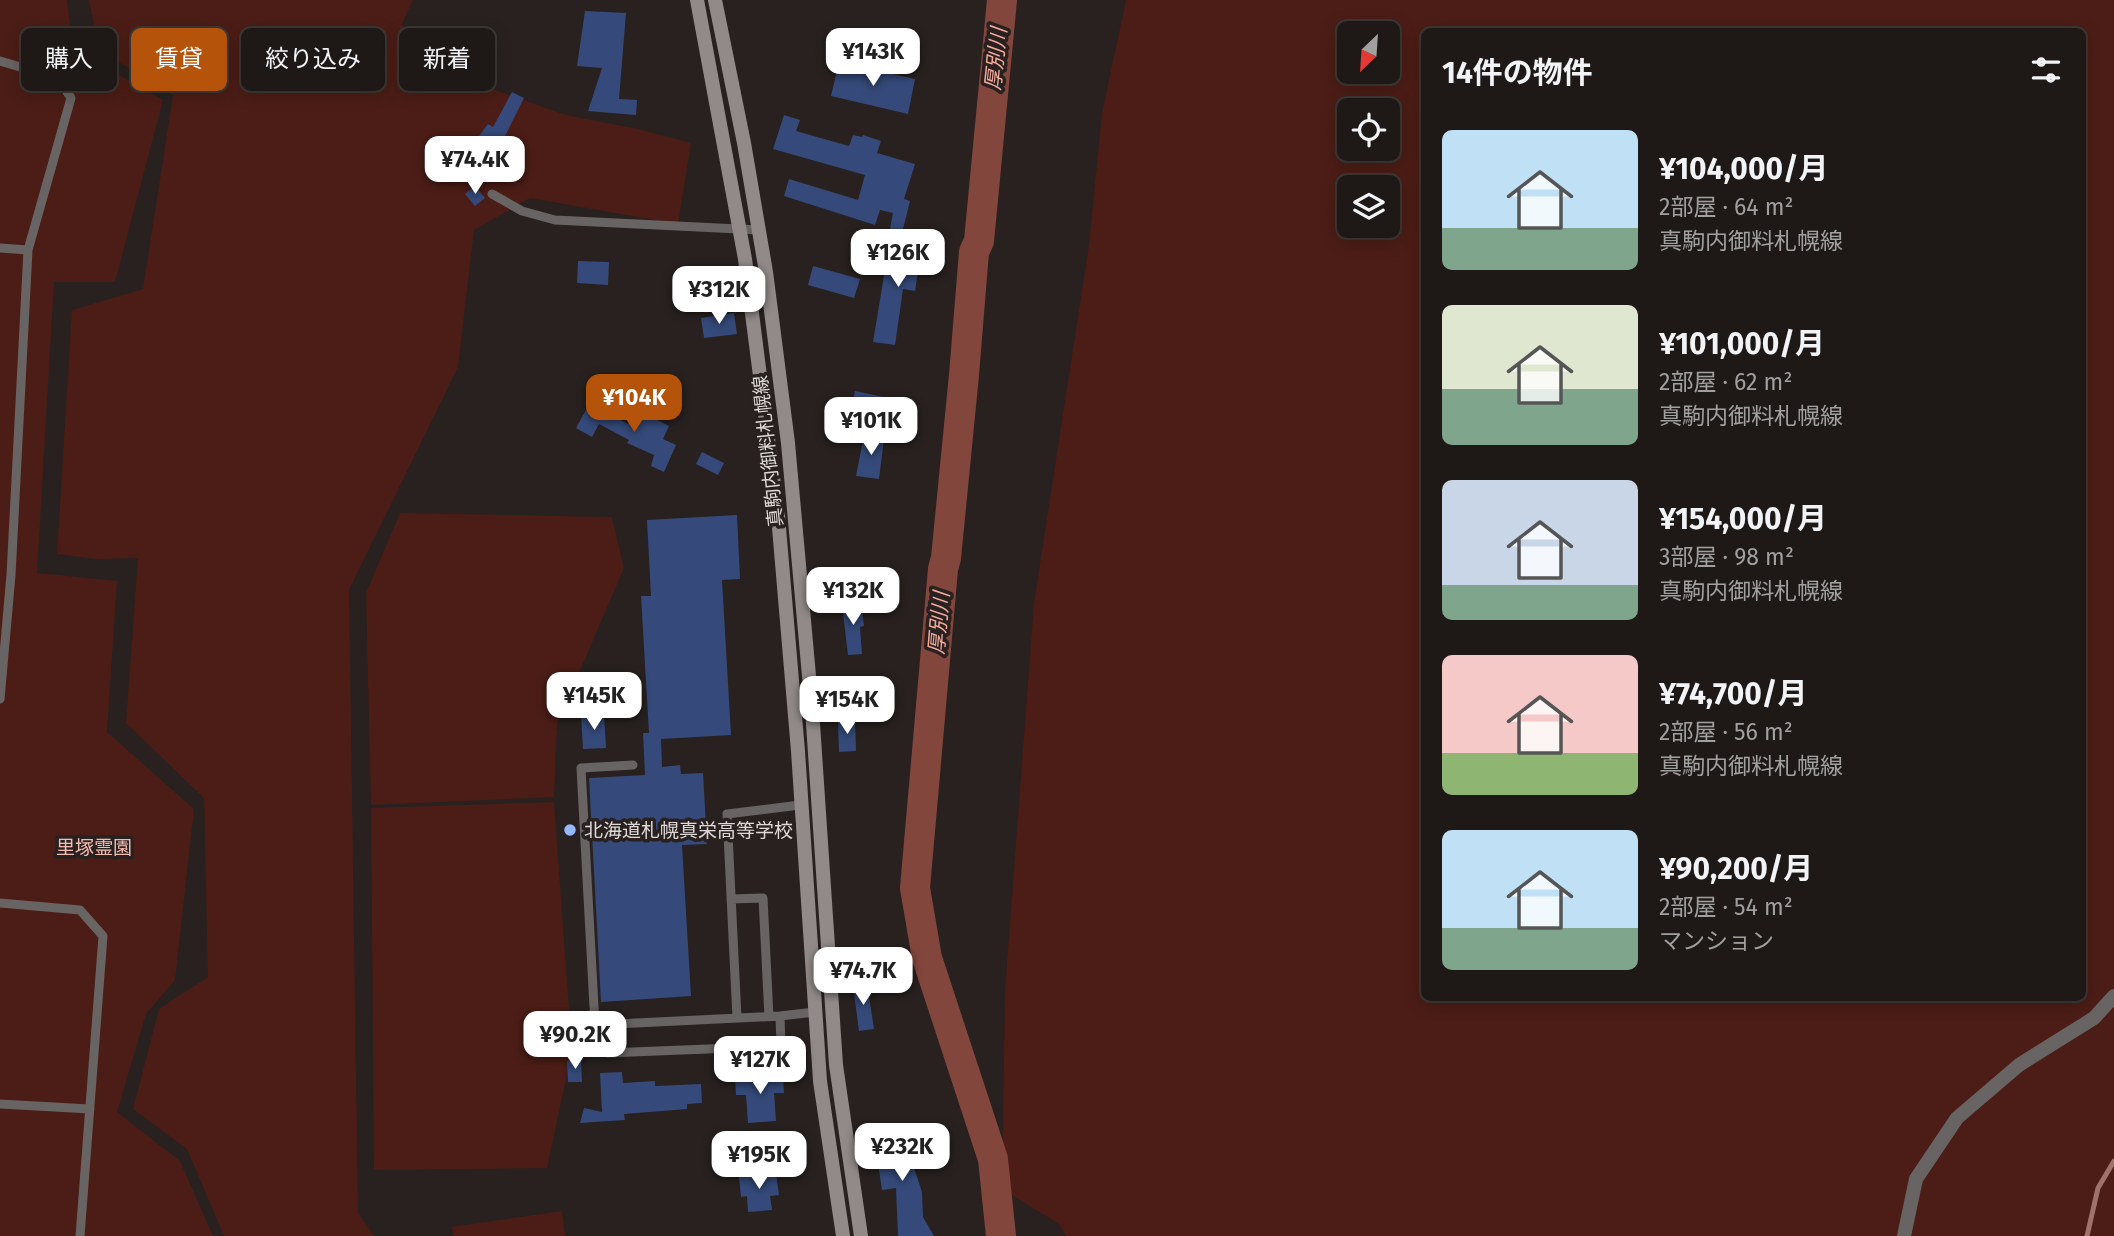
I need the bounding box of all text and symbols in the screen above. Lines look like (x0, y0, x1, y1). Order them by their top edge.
north arrow (1337, 21, 1400, 84)
map controls (1337, 21, 1400, 238)
water label: 厚別川 (980, 24, 1012, 92)
chip: 購入 (21, 28, 117, 91)
chip: 賃貸 (131, 28, 227, 91)
chip: 絞り込み (241, 28, 385, 91)
chip: 新着 (399, 28, 495, 91)
pin: ¥143K (824, 28, 922, 88)
text: ¥143K (842, 37, 904, 65)
icon: filters (2027, 51, 2065, 89)
text: 14件の物件 (1442, 55, 1593, 91)
button: locate (1337, 98, 1400, 161)
pin: ¥74.4K (418, 136, 532, 196)
text: ¥74.4K (441, 145, 509, 173)
text: ¥104,000/月 (1659, 151, 1829, 187)
icon: home (1498, 158, 1582, 242)
button: layers (1337, 175, 1400, 238)
text: 2部屋 · 64 m² (1659, 193, 1793, 221)
text: 真駒内御料札幌線 (1659, 227, 1843, 255)
pin: ¥126K (849, 230, 947, 289)
text: ¥126K (867, 238, 929, 266)
pin: ¥312K (670, 266, 768, 326)
text: ¥312K (688, 275, 750, 303)
text: ¥101,000/月 (1659, 326, 1825, 362)
icon: home (1498, 333, 1582, 417)
text: 2部屋 · 62 m² (1659, 368, 1792, 396)
pin: ¥104K (585, 374, 683, 434)
street label: 真駒内御料札幌線 (749, 374, 787, 528)
text: ¥104K (602, 383, 666, 411)
pin: ¥101K (822, 398, 920, 457)
text: 真駒内御料札幌線 (1659, 402, 1843, 430)
text: ¥101K (840, 406, 902, 434)
text: ¥154,000/月 (1659, 501, 1827, 537)
icon: home (1498, 508, 1582, 592)
text: 3部屋 · 98 m² (1659, 543, 1794, 571)
pin: ¥132K (804, 568, 902, 627)
text: ¥132K (822, 576, 884, 604)
text: 真駒内御料札幌線 (1659, 577, 1843, 605)
water label: 厚別川 (923, 588, 955, 656)
pin: ¥145K (545, 672, 643, 732)
pin: ¥154K (798, 676, 896, 736)
text: ¥74,700/月 (1659, 676, 1807, 712)
text: ¥145K (563, 681, 625, 709)
icon: home (1498, 683, 1582, 767)
text: ¥154K (816, 685, 878, 713)
text: 2部屋 · 56 m² (1659, 718, 1793, 746)
text: 真駒内御料札幌線 (1659, 752, 1843, 780)
place label: 北海道札幌真栄高等学校 (584, 819, 793, 842)
marker: 北海道札幌真栄高等学校 (562, 822, 578, 838)
park label: 里塚霊園 (56, 836, 132, 859)
text: ¥90,200/月 (1659, 851, 1813, 887)
icon: home (1498, 858, 1582, 942)
text: 2部屋 · 54 m² (1659, 893, 1793, 921)
text: マンション (1659, 927, 1774, 955)
pin: ¥74.7K (806, 948, 920, 1007)
text: ¥74.7K (830, 956, 896, 984)
pin: ¥90.2K (518, 1012, 632, 1071)
text: ¥90.2K (539, 1020, 611, 1048)
pin: ¥127K (711, 1036, 809, 1096)
text: ¥127K (730, 1045, 790, 1073)
pin: ¥232K (853, 1124, 951, 1183)
pin: ¥195K (710, 1132, 808, 1191)
text: ¥232K (871, 1132, 933, 1160)
text: ¥195K (728, 1140, 790, 1168)

